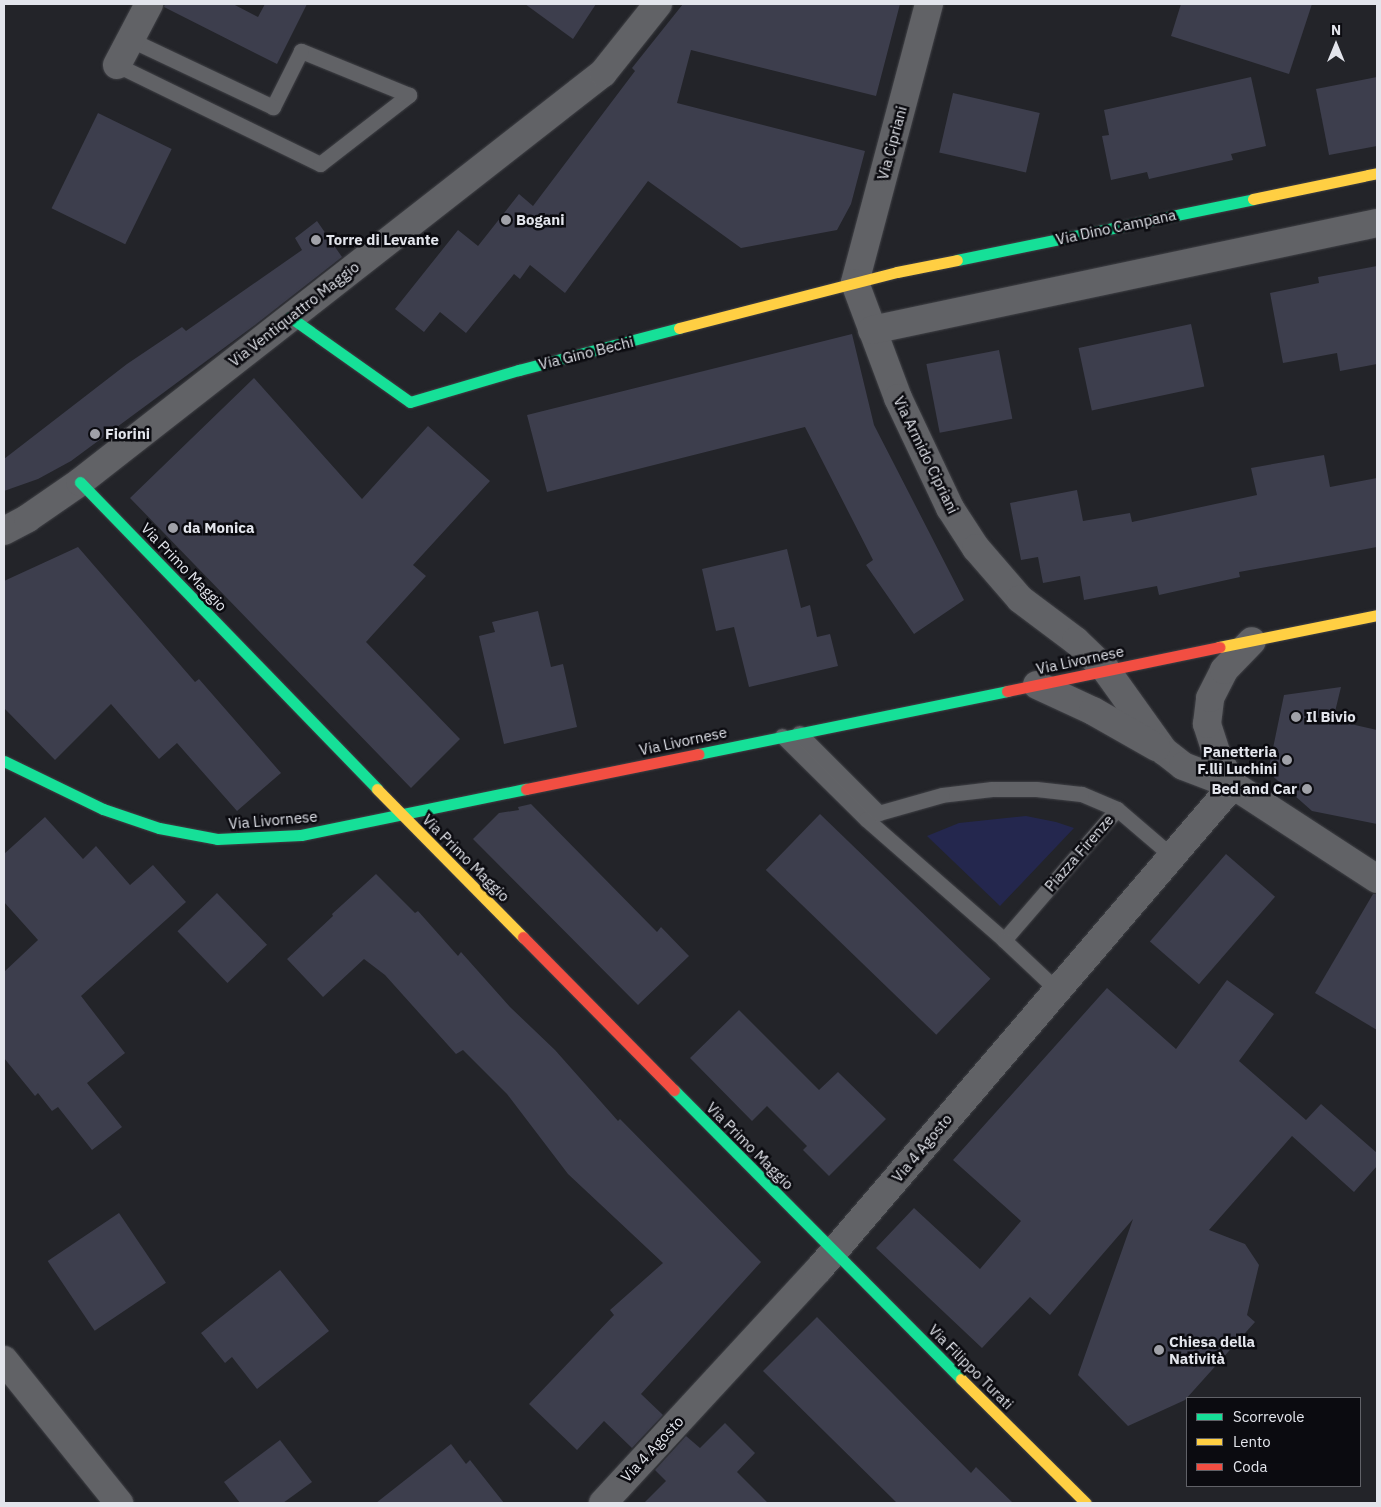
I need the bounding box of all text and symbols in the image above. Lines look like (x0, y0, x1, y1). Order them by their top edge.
north arrow (1311, 20, 1361, 70)
text: N (1331, 21, 1341, 39)
street label: Via Cipriani (874, 104, 910, 182)
street label: Via Dino Campana (1054, 205, 1178, 249)
place label: Bogani (516, 211, 564, 229)
marker: Bogani (500, 214, 512, 226)
place label: Torre di Levante (326, 231, 439, 249)
marker: Torre di Levante (310, 234, 322, 246)
street label: Via Ventiquattro Maggio (225, 258, 363, 370)
street label: Via Gino Bechi (537, 333, 635, 373)
street label: Via Armido Cipriani (890, 393, 962, 517)
place label: Fiorini (105, 425, 150, 443)
marker: Fiorini (89, 428, 101, 440)
street label: Via Primo Maggio (137, 519, 231, 615)
place label: da Monica (183, 519, 254, 537)
marker: da Monica (167, 522, 179, 534)
street label: Via Livornese (1035, 642, 1125, 678)
place label: Il Bivio (1306, 708, 1356, 726)
marker: Il Bivio (1290, 711, 1302, 723)
street label: Via Livornese (638, 723, 728, 759)
place label: Panetteria F.lli Luchini (1197, 742, 1277, 777)
marker: Panetteria F.lli Luchini (1281, 754, 1293, 766)
place label: Bed and Car (1211, 780, 1297, 798)
marker: Bed and Car (1301, 783, 1313, 795)
street label: Via Livornese (228, 807, 318, 833)
street label: Via Primo Maggio (419, 811, 513, 905)
street label: Piazza Firenze (1041, 811, 1117, 895)
street label: Via Primo Maggio (703, 1099, 797, 1193)
street label: Via 4 Agosto (888, 1110, 956, 1186)
street label: Via Filippo Turati (925, 1321, 1017, 1413)
place label: Chiesa della Natività (1169, 1332, 1255, 1367)
marker: Chiesa della Natività (1153, 1344, 1165, 1356)
legend (1186, 1397, 1361, 1487)
text: Scorrevole (1233, 1407, 1305, 1426)
street label: Via 4 Agosto (617, 1412, 687, 1486)
text: Lento (1233, 1432, 1271, 1451)
text: Coda (1233, 1457, 1267, 1476)

